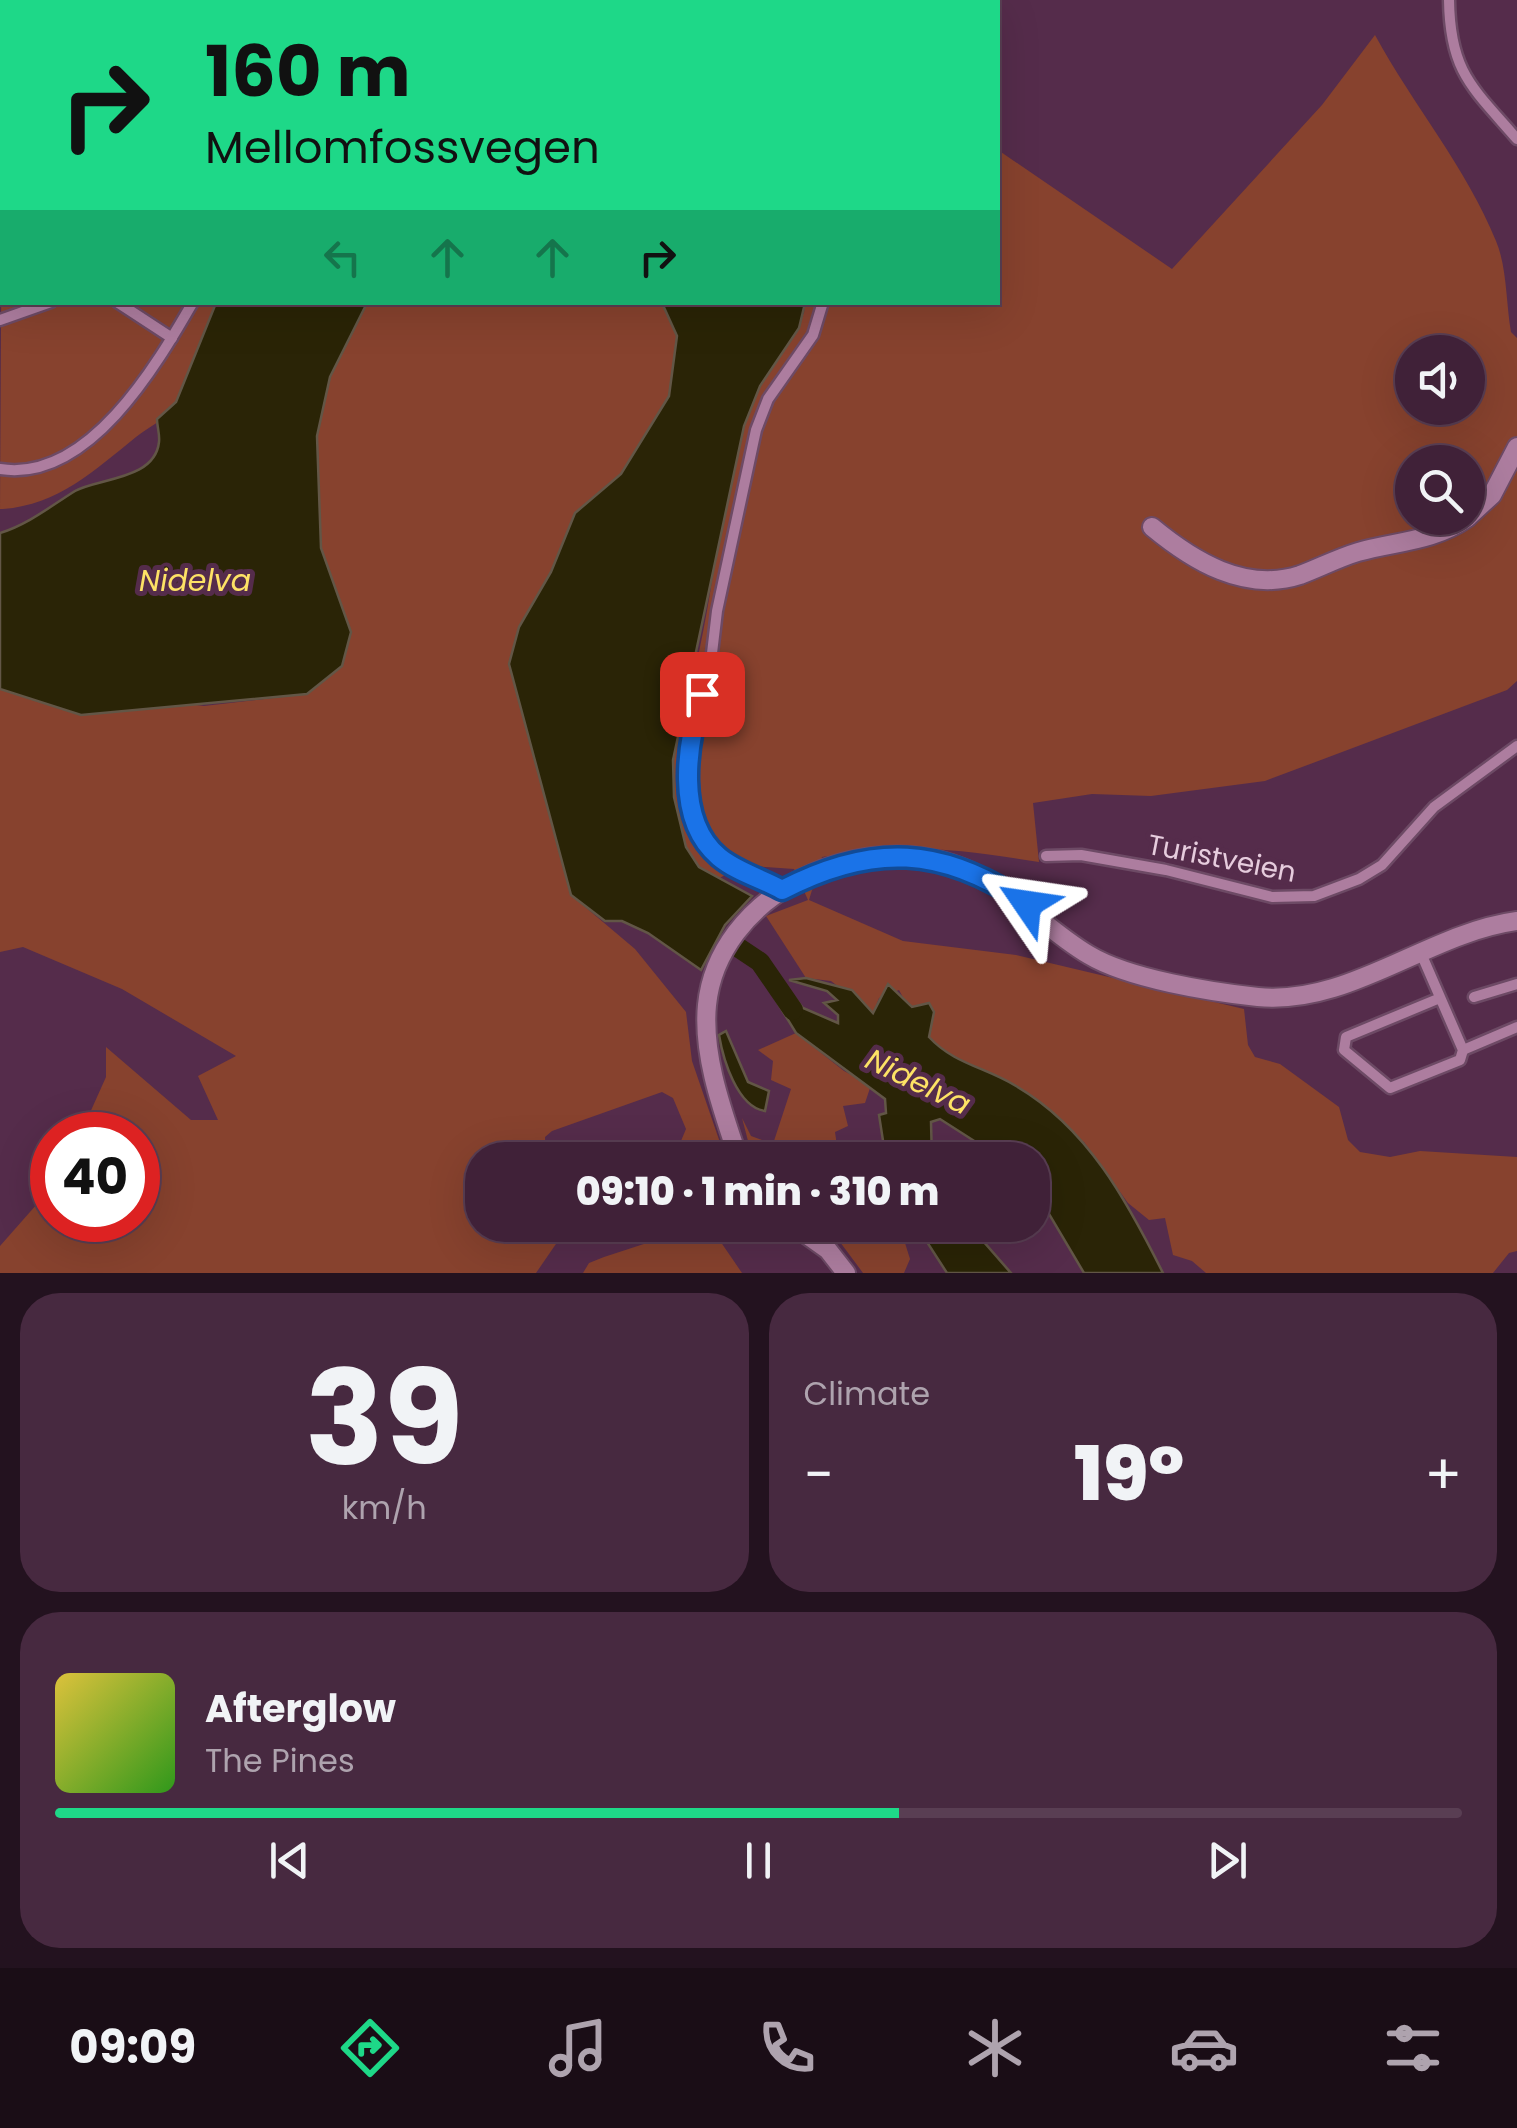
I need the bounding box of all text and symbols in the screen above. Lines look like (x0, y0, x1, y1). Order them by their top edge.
text: 160 m (205, 22, 411, 121)
icon: right (40, 40, 170, 170)
text: Mellomfossvegen (205, 116, 600, 179)
icon: left (315, 230, 370, 285)
icon: ahead (420, 230, 475, 285)
icon: ahead (525, 230, 580, 285)
icon: right (630, 230, 685, 285)
map controls (1395, 335, 1485, 535)
button: sound (1395, 335, 1485, 425)
button: search (1395, 445, 1485, 535)
water label: Nidelva (139, 559, 251, 602)
pin (660, 652, 745, 737)
icon: arrive (675, 667, 730, 722)
street label: Turistveien (1144, 825, 1299, 892)
position arrow (975, 852, 1079, 956)
water label: Nidelva (859, 1038, 978, 1125)
speed limit sign: 40 (30, 1112, 160, 1242)
text: 09:10 · 1 min · 310 m (576, 1165, 939, 1218)
text: 39 (305, 1327, 464, 1510)
text: Climate (804, 1371, 930, 1416)
text: 19° (1074, 1421, 1184, 1526)
text: − (804, 1436, 834, 1513)
text: + (1424, 1436, 1462, 1513)
text: km/h (342, 1485, 427, 1530)
text: Afterglow (205, 1682, 396, 1735)
text: The Pines (205, 1738, 355, 1783)
icon: previous (262, 1833, 317, 1888)
icon: pause (731, 1833, 786, 1888)
icon: next (1200, 1833, 1255, 1888)
icon: directions (335, 2013, 405, 2083)
icon: music (543, 2013, 613, 2083)
icon: phone (752, 2013, 822, 2083)
icon: climate (960, 2013, 1030, 2083)
icon: car (1169, 2013, 1239, 2083)
icon: filters (1378, 2013, 1448, 2083)
text: 09:09 (69, 2016, 196, 2079)

